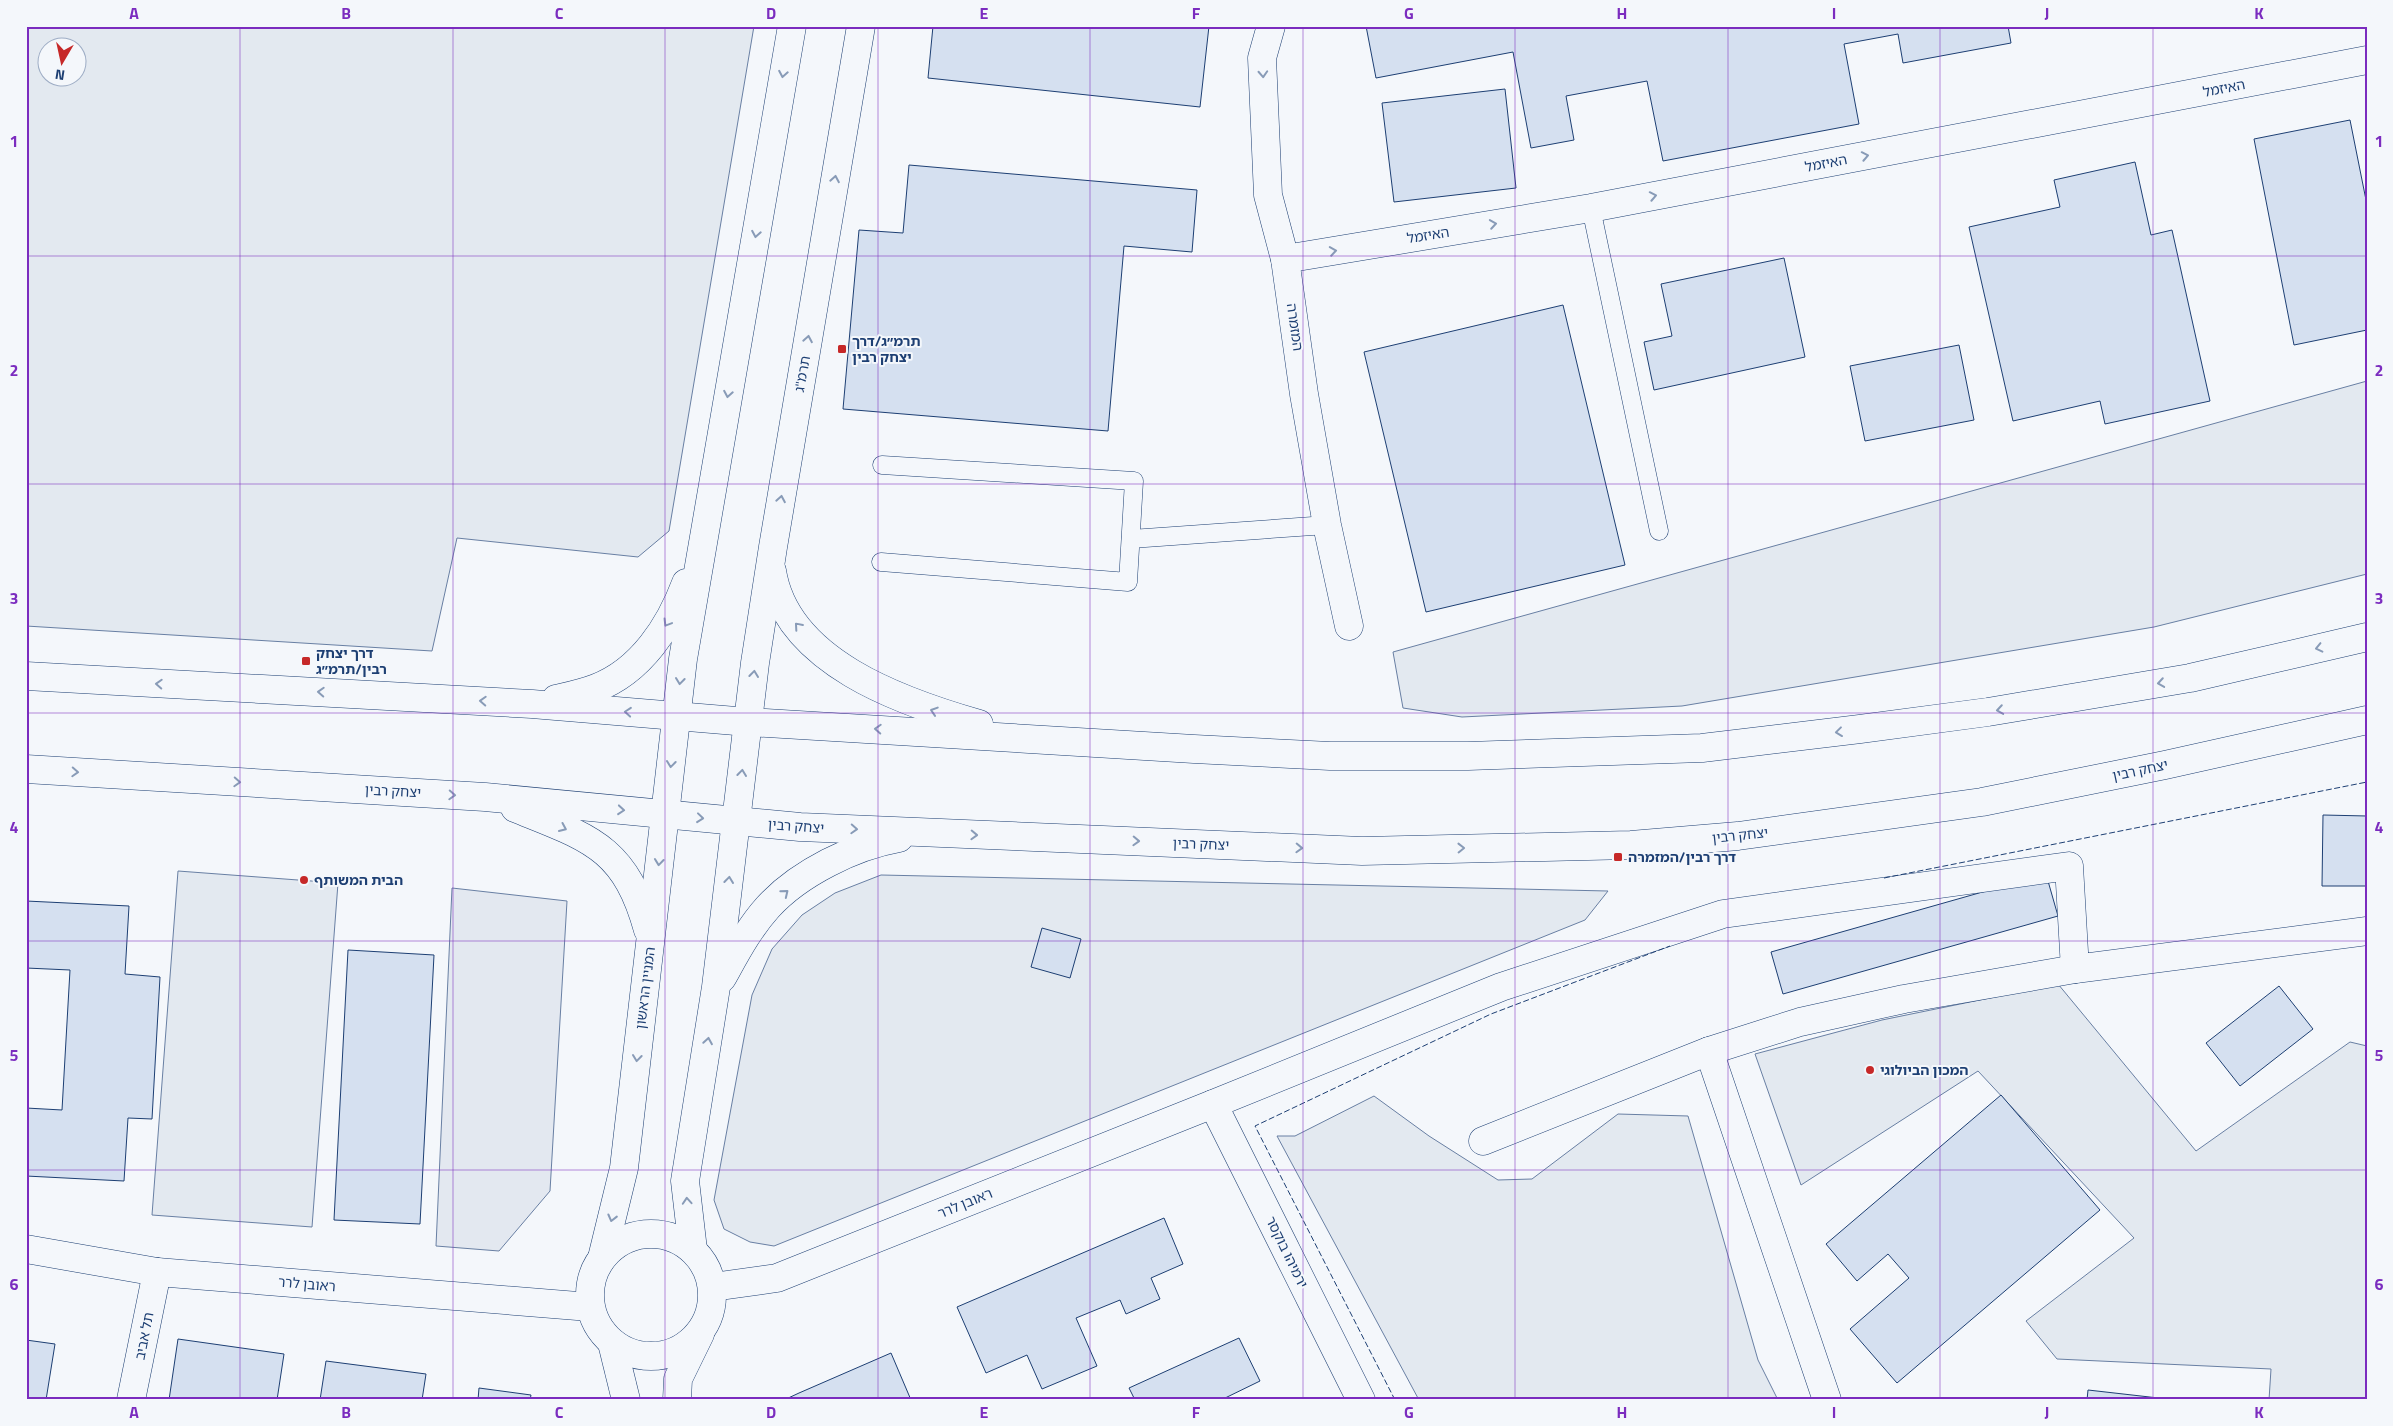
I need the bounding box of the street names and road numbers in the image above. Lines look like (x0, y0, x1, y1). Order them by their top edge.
street label: האיזמל (2201, 73, 2247, 102)
street label: האיזמל (1803, 148, 1849, 177)
street label: האיזמל (1405, 221, 1451, 248)
street label: המזמרה (1282, 302, 1309, 352)
street label: תרמ"ג (788, 354, 815, 394)
street label: יצחק רבין (2110, 753, 2170, 786)
street label: יצחק רבין (364, 779, 422, 802)
street label: יצחק רבין (767, 813, 825, 838)
street label: יצחק רבין (1711, 821, 1769, 848)
street label: יצחק רבין (1172, 832, 1230, 855)
street label: המניין הראשון (629, 946, 660, 1030)
street label: ראובן לרר (934, 1182, 995, 1223)
street label: ירמיהו בוקסר (1261, 1212, 1314, 1291)
street label: ראובן לרר (277, 1271, 337, 1296)
street label: תל אביב (129, 1310, 158, 1361)

